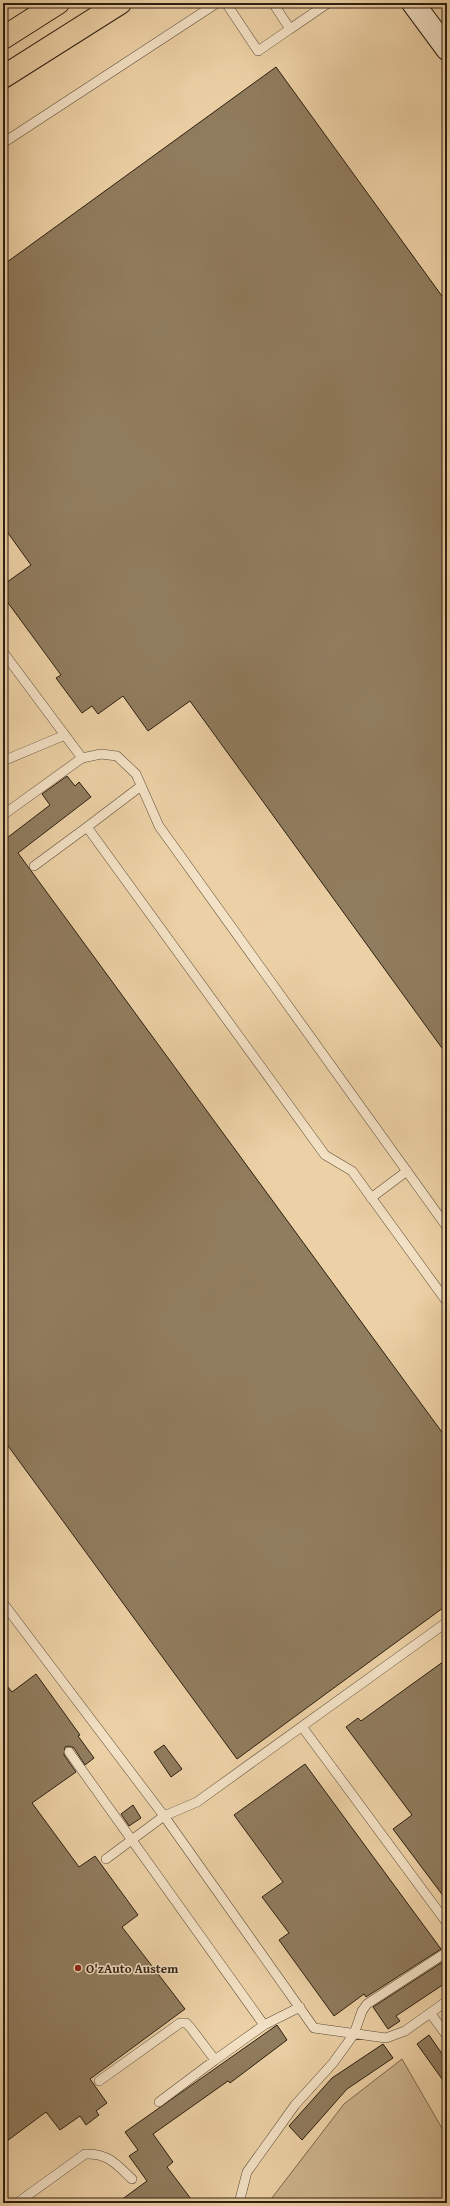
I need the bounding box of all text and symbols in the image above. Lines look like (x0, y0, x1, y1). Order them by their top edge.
place label: O'zAuto Austem (86, 1959, 179, 1978)
marker: O'zAuto Austem (73, 1963, 83, 1973)

